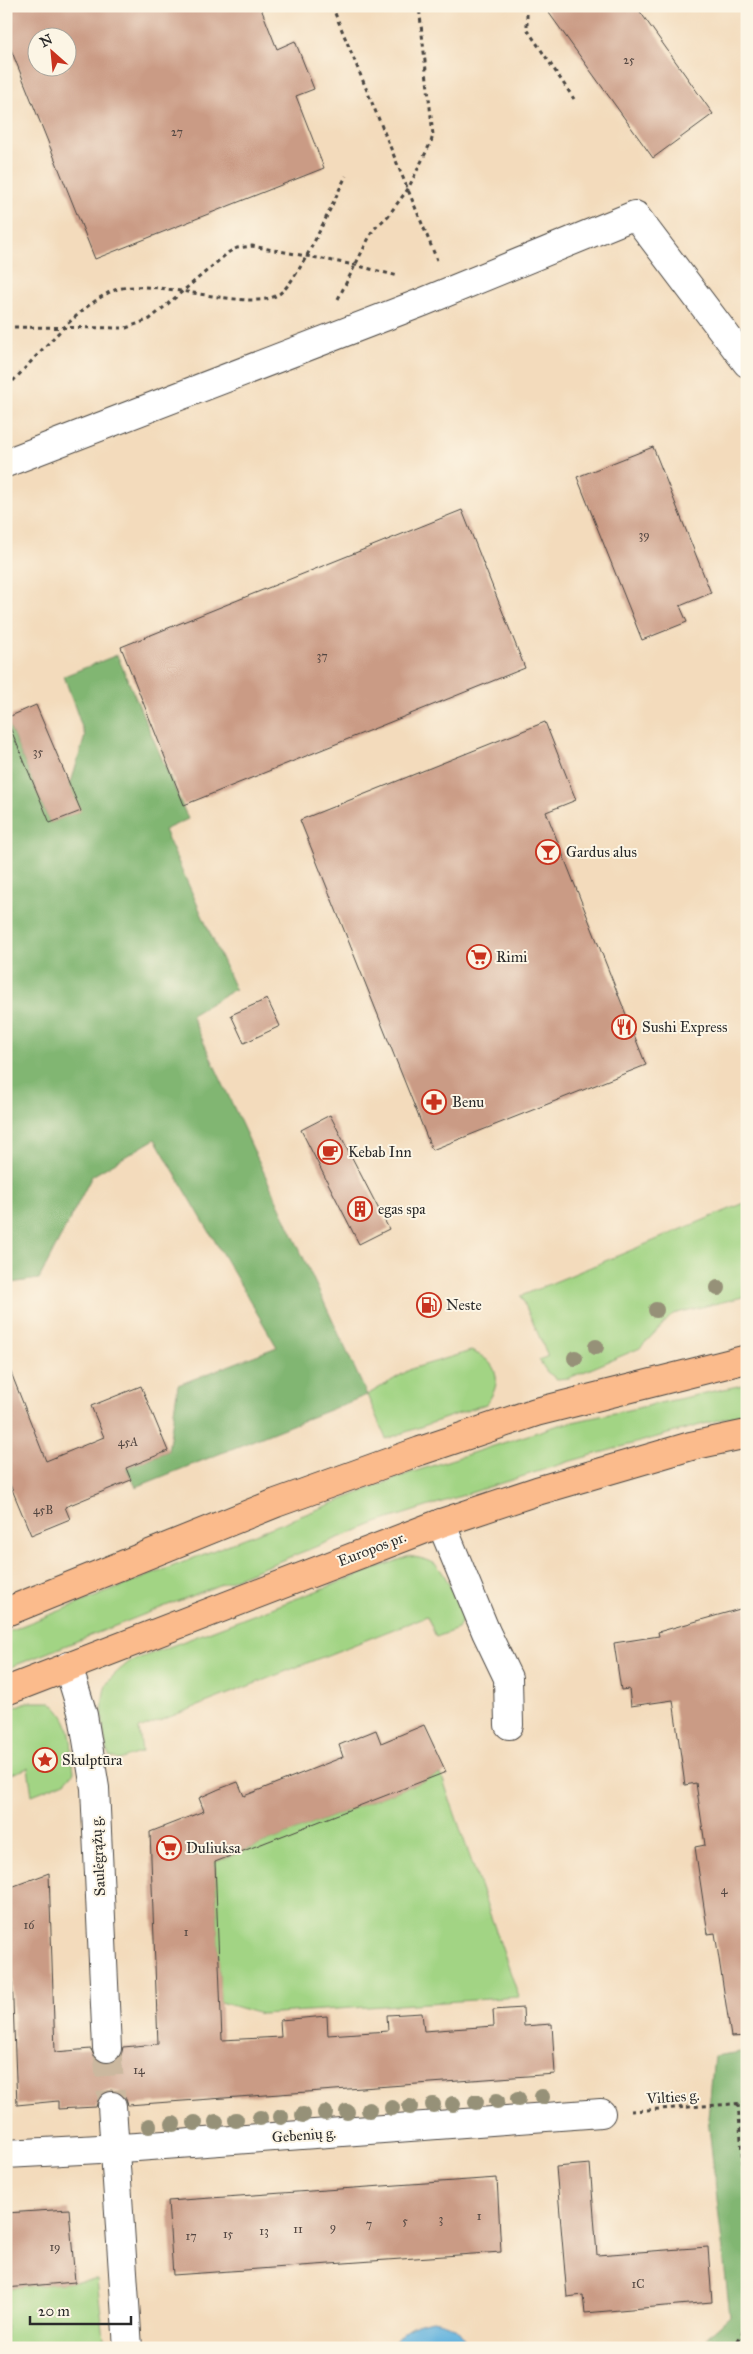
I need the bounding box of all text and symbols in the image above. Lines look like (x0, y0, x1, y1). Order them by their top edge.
north arrow (28, 28, 78, 78)
text: N (37, 31, 56, 51)
house number: 25 (623, 53, 635, 67)
house number: 27 (171, 125, 183, 139)
house number: 39 (638, 528, 650, 542)
house number: 37 (316, 649, 328, 663)
house number: 35 (33, 745, 44, 759)
bar icon: Gardus alus (535, 839, 561, 865)
place label: Gardus alus (566, 843, 637, 861)
supermarket icon: Rimi (466, 944, 492, 970)
place label: Rimi (496, 948, 527, 966)
restaurant icon: Sushi Express (611, 1014, 637, 1040)
place label: Sushi Express (642, 1018, 727, 1036)
pharmacy icon: Benu (421, 1089, 447, 1115)
place label: Benu (452, 1093, 484, 1111)
cafe icon: Kebab Inn (317, 1139, 343, 1165)
place label: Kebab Inn (348, 1143, 412, 1161)
building icon: egas spa (347, 1196, 373, 1222)
place label: egas spa (378, 1200, 426, 1218)
fuel station icon: Neste (416, 1292, 442, 1318)
place label: Neste (446, 1296, 482, 1314)
house number: 45A (118, 1435, 138, 1449)
house number: 45B (33, 1503, 53, 1517)
street label: Europos pr. (335, 1528, 409, 1570)
place icon: Skulptūra (32, 1747, 58, 1773)
place label: Skulptūra (62, 1751, 123, 1769)
street label: Saulėgrąžų g. (87, 1815, 109, 1897)
supermarket icon: Duliuksa (156, 1835, 182, 1861)
place label: Duliuksa (186, 1839, 241, 1857)
house number: 4 (721, 1883, 728, 1897)
house number: 16 (24, 1918, 35, 1932)
house number: 1 (184, 1925, 189, 1939)
house number: 14 (133, 2063, 145, 2077)
street label: Vilties g. (645, 2086, 700, 2108)
street label: Gebenių g. (271, 2124, 337, 2146)
house number: 1 (477, 2209, 482, 2223)
house number: 3 (439, 2212, 444, 2226)
house number: 5 (402, 2214, 408, 2228)
house number: 7 (366, 2217, 372, 2231)
house number: 9 (330, 2220, 336, 2234)
house number: 11 (293, 2222, 303, 2236)
house number: 13 (259, 2224, 269, 2238)
house number: 15 (223, 2227, 234, 2241)
house number: 17 (185, 2229, 197, 2243)
house number: 19 (49, 2240, 61, 2254)
house number: 1C (632, 2277, 644, 2291)
scale bar (30, 2294, 131, 2326)
text: 20 m (38, 2302, 70, 2320)

